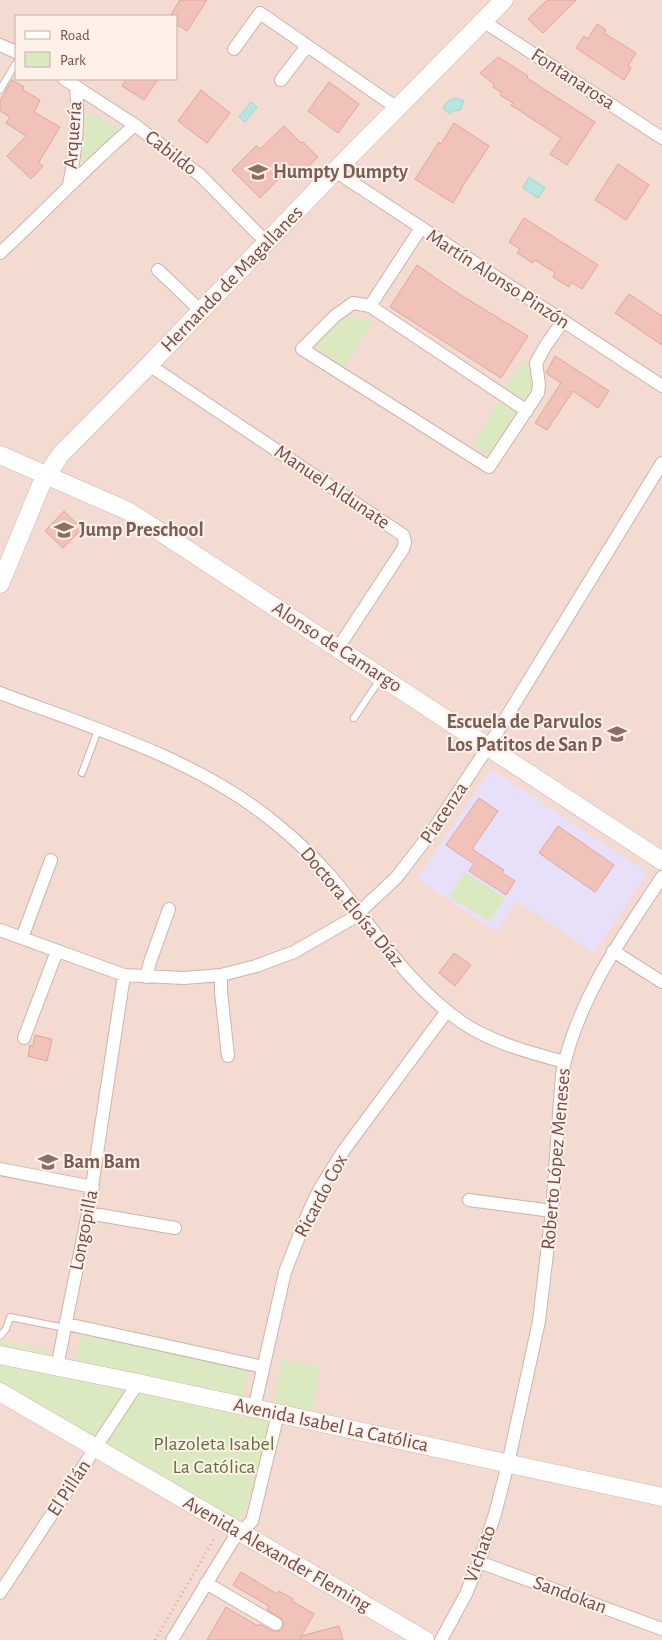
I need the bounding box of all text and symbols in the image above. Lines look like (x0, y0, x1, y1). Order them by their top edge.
legend (15, 15, 178, 80)
text: Road (60, 28, 90, 43)
street label: Fontanarosa (527, 45, 619, 113)
text: Park (60, 53, 86, 68)
street label: Arquería (61, 100, 85, 170)
street label: Cabildo (141, 127, 201, 179)
school or university icon: Humpty Dumpty (247, 161, 269, 183)
place label: Humpty Dumpty (273, 162, 408, 182)
street label: Hernando de Magallanes (157, 202, 307, 356)
street label: Martín Alonso Pinzón (423, 225, 573, 333)
street label: Manuel Aldunate (271, 441, 393, 533)
school or university icon: Jump Preschool (53, 519, 75, 541)
place label: Jump Preschool (79, 520, 204, 540)
street label: Alonso de Camargo (269, 598, 405, 696)
place label: Escuela de Parvulos Los Patitos de San P (446, 712, 602, 755)
school or university icon: Escuela de Parvulos Los Patitos de San P (606, 723, 628, 745)
street label: Piacenza (416, 779, 472, 847)
street label: Doctora Eloísa Díaz (296, 843, 408, 971)
street label: Roberto López Meneses (538, 1067, 574, 1251)
school or university icon: Bam Bam (37, 1151, 59, 1173)
street label: Ricardo Cox (291, 1151, 351, 1241)
place label: Bam Bam (63, 1152, 140, 1172)
street label: Longopilla (66, 1188, 102, 1272)
street label: Avenida Isabel La Católica (232, 1395, 430, 1455)
park label: Plazoleta Isabel La Católica (153, 1434, 275, 1477)
street label: El Pillán (44, 1456, 94, 1520)
street label: Avenida Alexander Fleming (180, 1492, 374, 1616)
street label: Vichato (460, 1523, 500, 1585)
street label: Sandokan (531, 1572, 609, 1618)

